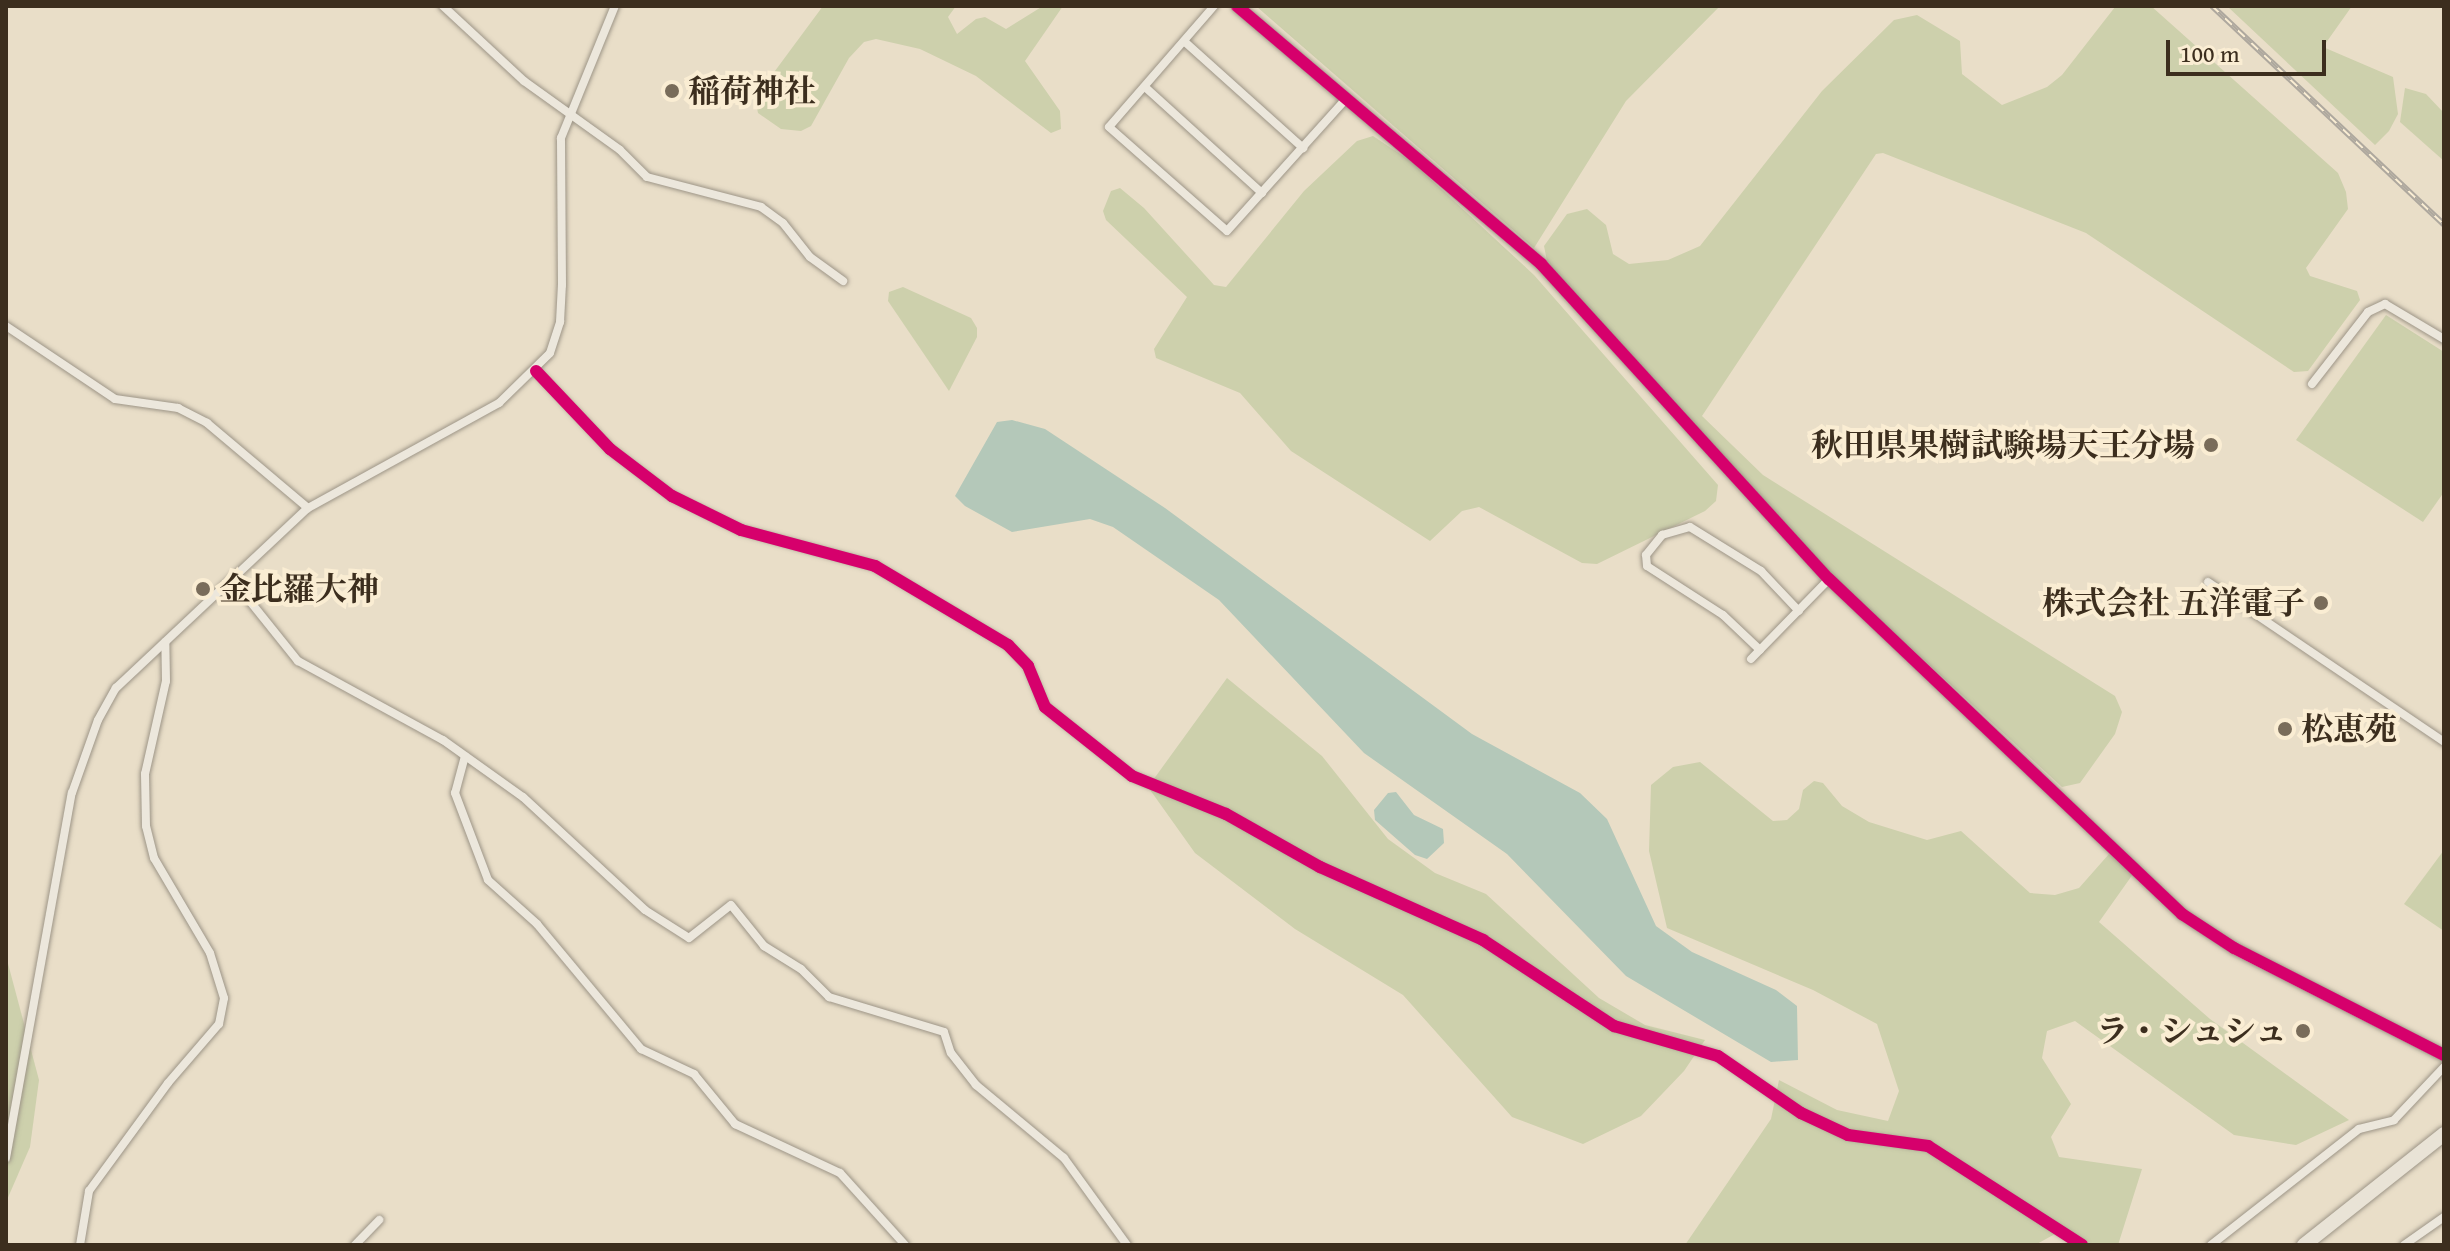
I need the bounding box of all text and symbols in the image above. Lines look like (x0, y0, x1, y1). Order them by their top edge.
scale bar (2170, 24, 2330, 74)
text: 100 m (2180, 36, 2240, 71)
place label: 稲荷神社 (688, 72, 816, 110)
marker: 稲荷神社 (663, 82, 681, 100)
place label: 秋田県果樹試験場天王分場 (1811, 426, 2195, 464)
marker: 秋田県果樹試験場天王分場 (2202, 436, 2220, 454)
place label: 金比羅大神 (219, 570, 379, 608)
marker: 金比羅大神 (194, 580, 212, 598)
place label: 株式会社 五洋電子 (2042, 584, 2305, 622)
marker: 株式会社 五洋電子 (2312, 594, 2330, 612)
place label: 松恵苑 (2301, 710, 2397, 748)
marker: 松恵苑 (2276, 720, 2294, 738)
place label: ラ・シュシュ (2095, 1012, 2287, 1050)
marker: ラ・シュシュ (2294, 1022, 2312, 1040)

